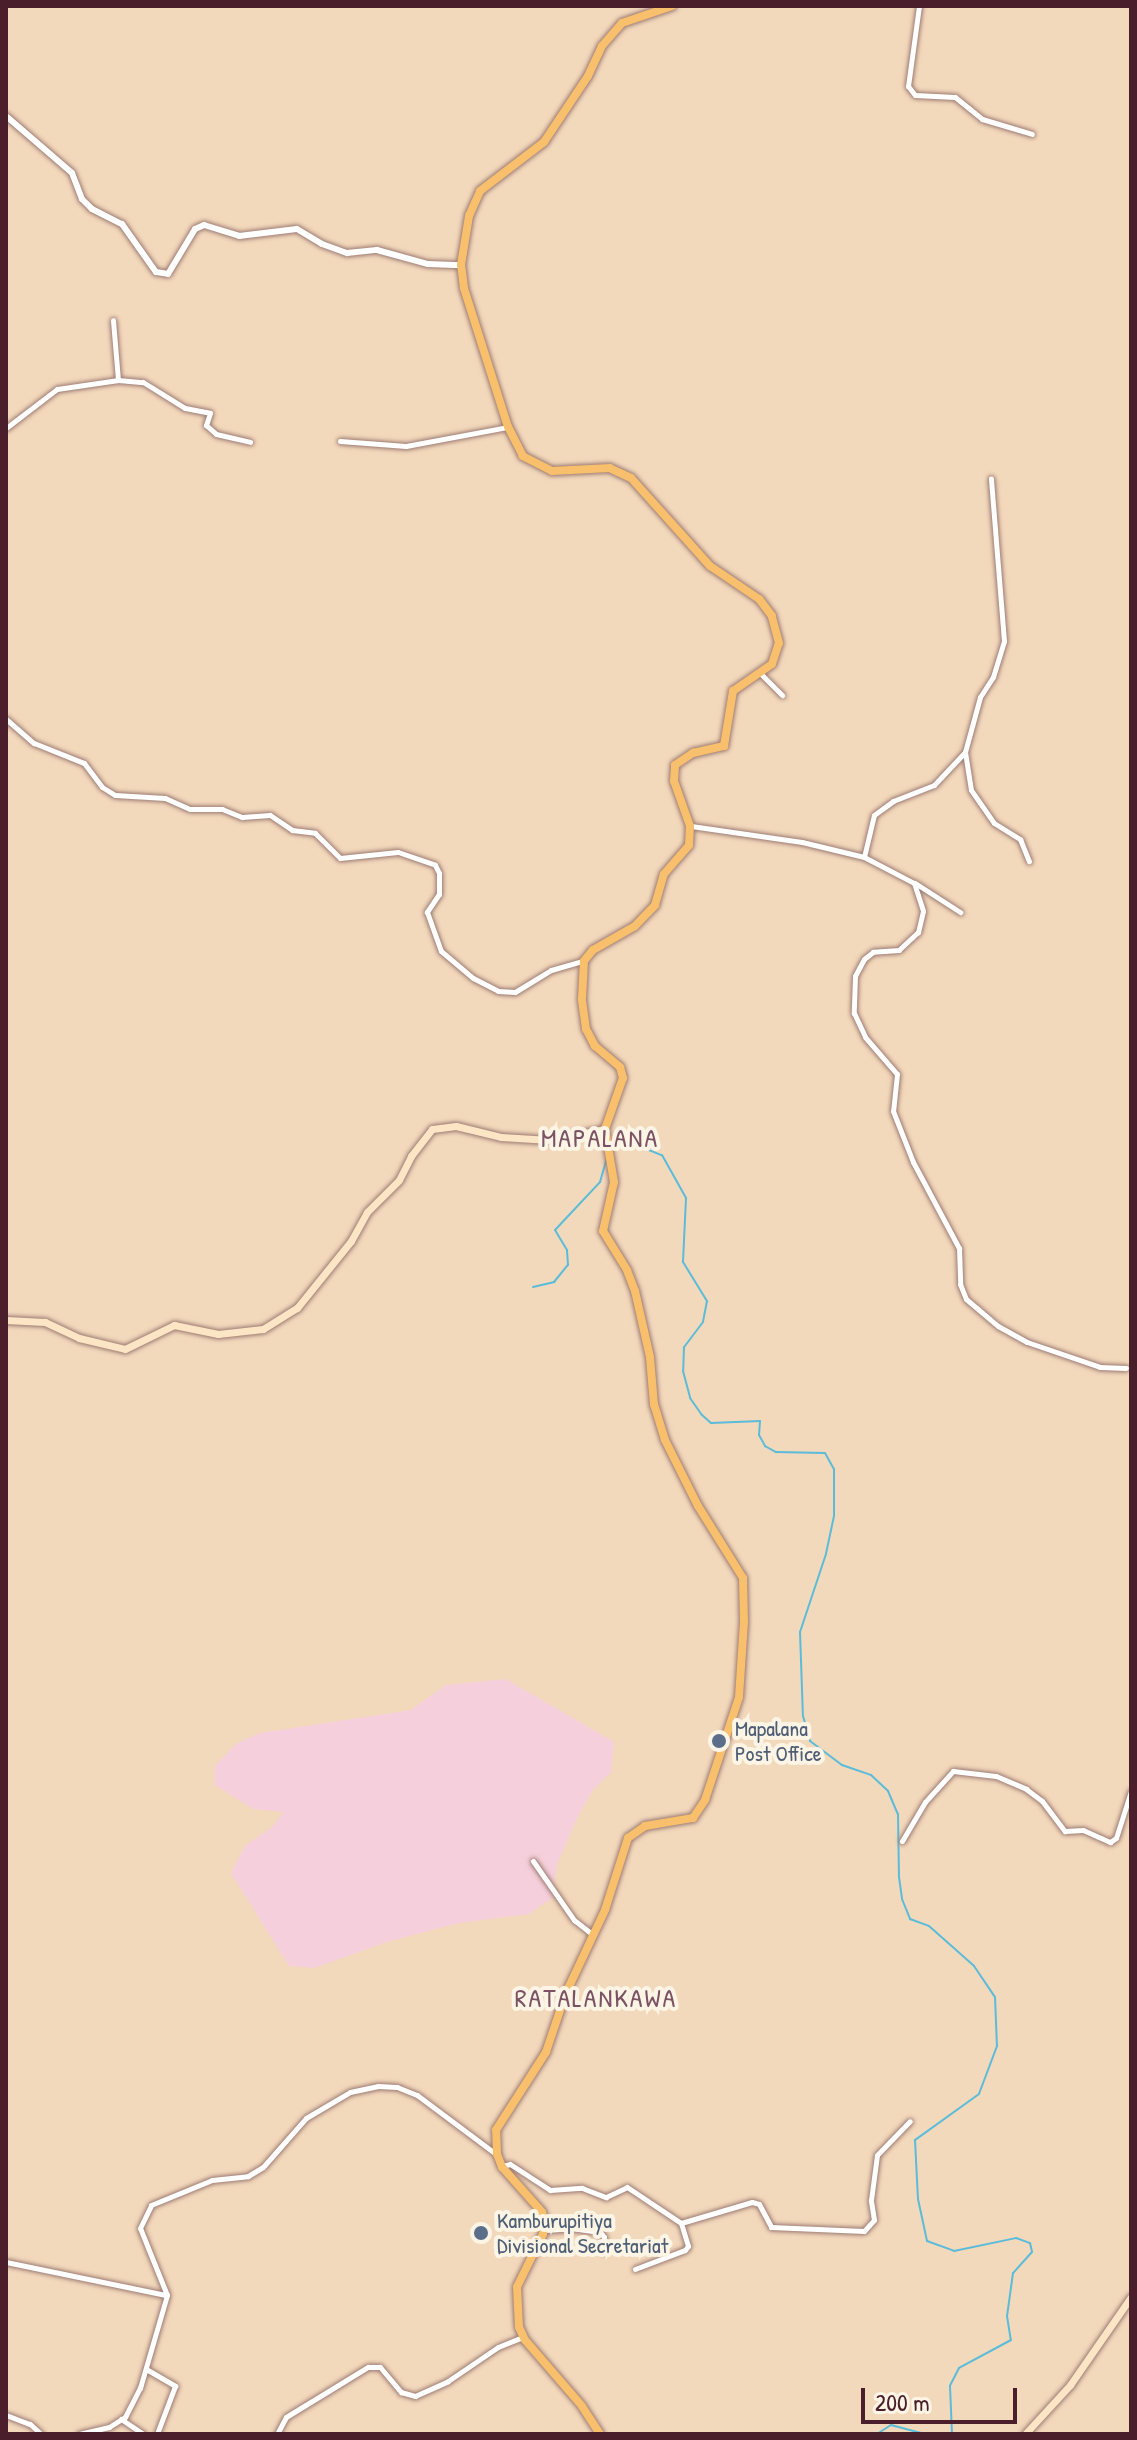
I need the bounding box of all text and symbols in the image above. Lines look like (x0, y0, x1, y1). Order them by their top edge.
district label: MAPALANA (541, 1122, 659, 1154)
place label: Mapalana Post Office (735, 1715, 822, 1766)
marker: Mapalana Post Office (710, 1732, 728, 1750)
district label: RATALANKAWA (515, 1982, 677, 2014)
place label: Kamburupitiya Divisional Secretariat (497, 2207, 668, 2258)
marker: Kamburupitiya Divisional Secretariat (472, 2224, 490, 2242)
scale bar (865, 2372, 1021, 2422)
text: 200 m (875, 2386, 930, 2418)

